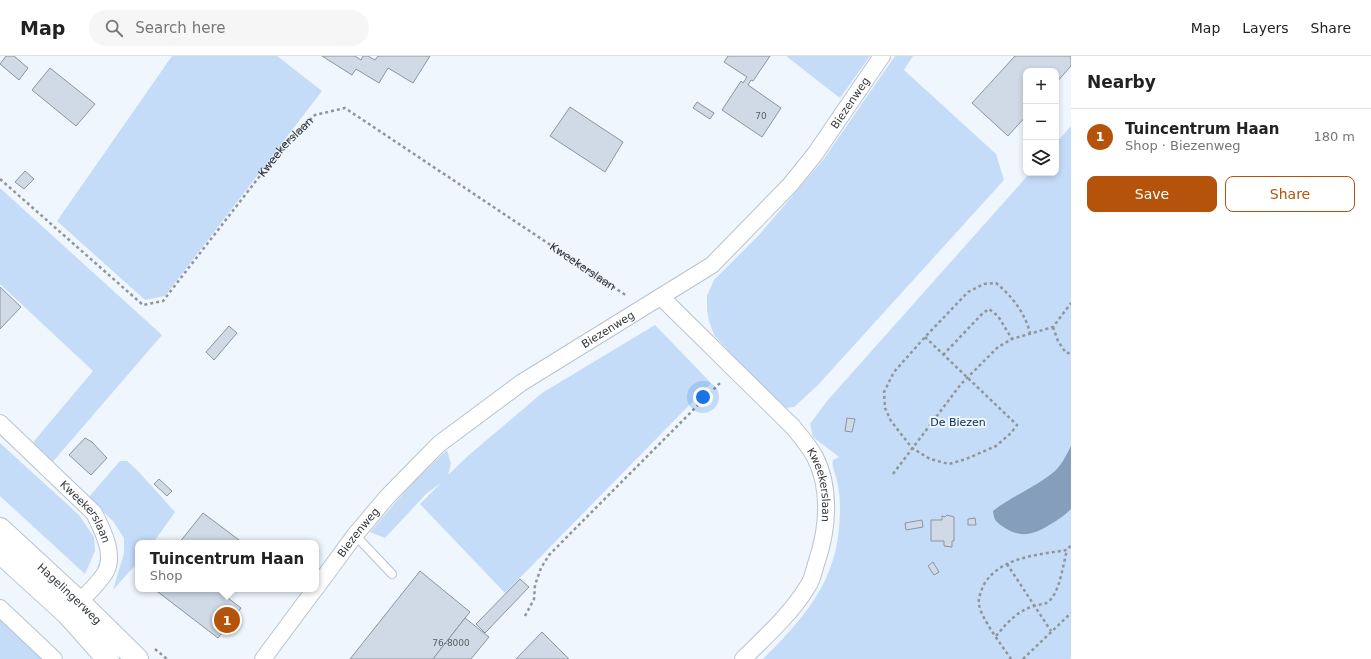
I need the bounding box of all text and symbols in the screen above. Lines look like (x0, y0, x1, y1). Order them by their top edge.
search box (89, 10, 369, 46)
text: Map (20, 17, 65, 39)
icon: search (103, 17, 125, 39)
text: Search here (135, 19, 225, 37)
text: Map (1191, 20, 1220, 36)
text: Layers (1242, 20, 1289, 36)
text: Share (1311, 20, 1351, 36)
map controls (1023, 68, 1059, 176)
button: + (1023, 68, 1059, 104)
text: Nearby (1087, 72, 1156, 92)
street label: Biezenweg (828, 75, 872, 131)
button: − (1023, 104, 1059, 140)
house number: 70 (755, 111, 767, 121)
street label: Kweekerslaan (255, 114, 316, 179)
text: Tuincentrum Haan (1125, 120, 1279, 138)
text: 1 (1095, 129, 1105, 144)
text: 180 m (1313, 129, 1355, 144)
text: Shop · Biezenweg (1125, 138, 1241, 153)
button: layers (1023, 140, 1059, 176)
button: Save (1087, 176, 1217, 212)
button: Share (1225, 176, 1355, 212)
street label: Kweekerslaan (547, 240, 618, 293)
street label: Biezenweg (579, 308, 637, 351)
your location (693, 387, 713, 407)
park label: De Biezen (930, 416, 986, 429)
street label: Kweekerslaan (804, 445, 833, 522)
street label: Kweekerslaan (57, 478, 113, 544)
street label: Biezenweg (335, 505, 382, 560)
popup (135, 540, 319, 592)
text: Tuincentrum Haan (150, 550, 304, 568)
street label: Hagelingerweg (35, 561, 104, 627)
text: Shop (150, 568, 183, 583)
pin: 1 (214, 605, 240, 635)
house number: 76-8000 (432, 638, 470, 648)

